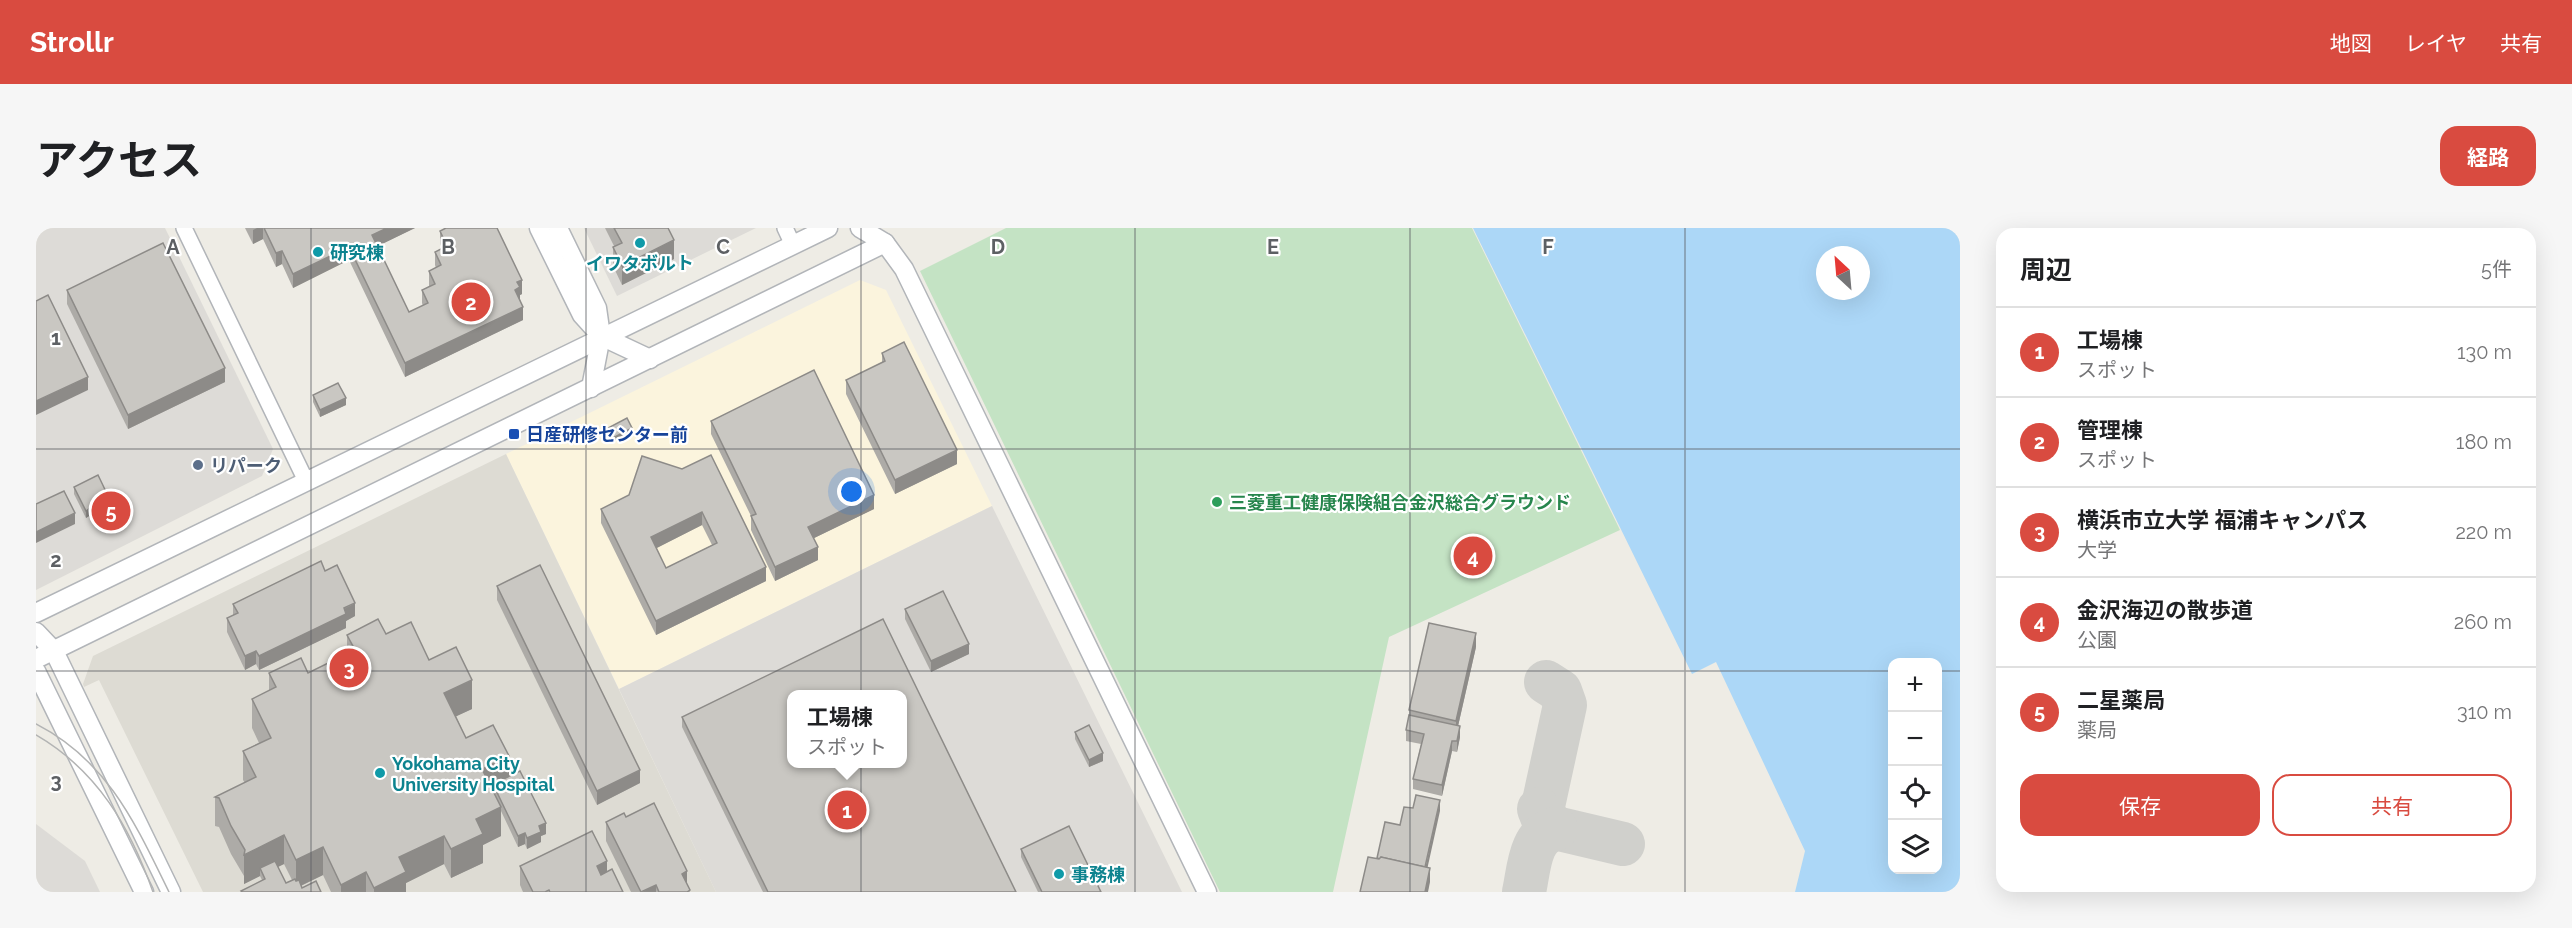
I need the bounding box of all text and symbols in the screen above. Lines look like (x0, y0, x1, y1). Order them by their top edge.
text: Strollr (30, 26, 114, 59)
text: 地図 (2330, 31, 2372, 56)
text: レイヤ (2405, 31, 2467, 56)
text: 共有 (2500, 31, 2542, 56)
button: 経路 (2440, 126, 2536, 186)
text: アクセス (36, 136, 202, 185)
text: A (166, 235, 180, 259)
text: B (441, 235, 455, 259)
text: C (716, 235, 730, 259)
text: D (991, 235, 1005, 259)
text: E (1267, 235, 1279, 259)
text: F (1542, 235, 1554, 259)
marker: イワタボルト (633, 236, 647, 250)
place label: 研究棟 (330, 242, 384, 263)
marker: 研究棟 (311, 245, 325, 259)
north arrow (1816, 246, 1870, 300)
place label: イワタボルト (586, 253, 694, 274)
text: 周辺 (2020, 255, 2072, 285)
text: 5件 (2481, 257, 2512, 281)
pin: 2 (452, 280, 490, 325)
text: 1 (51, 326, 61, 350)
text: 工場棟 (2077, 327, 2143, 353)
text: 1 (2035, 340, 2044, 364)
text: 130 m (2457, 340, 2512, 364)
text: スポット (2077, 358, 2157, 382)
text: 管理棟 (2077, 417, 2143, 443)
place label: 日産研修センター前 (526, 424, 688, 445)
marker: 日産研修センター前 (507, 427, 521, 441)
text: 2 (2034, 430, 2045, 454)
text: 180 m (2456, 430, 2512, 454)
text: スポット (2077, 448, 2157, 472)
place label: リパーク (210, 455, 282, 476)
marker: リパーク (191, 458, 205, 472)
your location (837, 477, 866, 506)
pin: 5 (92, 488, 130, 534)
place label: 三菱重工健康保険組合金沢総合グラウンド (1229, 492, 1571, 513)
marker: 三菱重工健康保険組合金沢総合グラウンド (1210, 495, 1224, 509)
text: 横浜市立大学 福浦キャンパス (2077, 507, 2368, 533)
text: 3 (2034, 520, 2045, 544)
text: 220 m (2455, 520, 2512, 544)
pin: 4 (1454, 534, 1492, 578)
text: 大学 (2077, 538, 2117, 562)
text: 2 (50, 548, 62, 572)
text: 金沢海辺の散歩道 (2077, 597, 2253, 623)
text: 4 (2034, 610, 2045, 634)
text: 260 m (2454, 610, 2512, 634)
text: 公園 (2077, 628, 2117, 652)
pin: 3 (330, 646, 368, 690)
map controls (1888, 658, 1942, 874)
button: + (1888, 658, 1942, 712)
text: 二星薬局 (2077, 687, 2165, 713)
popup (787, 690, 907, 768)
text: 5 (2034, 700, 2045, 724)
text: 310 m (2457, 700, 2512, 724)
text: 工場棟 (807, 704, 873, 730)
button: − (1888, 712, 1942, 766)
text: 薬局 (2077, 718, 2117, 742)
text: スポット (807, 735, 887, 759)
place label: Yokohama City University Hospital (392, 753, 555, 795)
marker: Yokohama City University Hospital (373, 766, 387, 780)
button: locate (1888, 766, 1942, 820)
text: 3 (50, 769, 62, 793)
button: 保存 (2020, 774, 2260, 836)
button: 共有 (2272, 774, 2512, 836)
pin: 1 (828, 788, 866, 832)
button: layers (1888, 820, 1942, 874)
place label: 事務棟 (1071, 864, 1125, 885)
marker: 事務棟 (1052, 867, 1066, 881)

